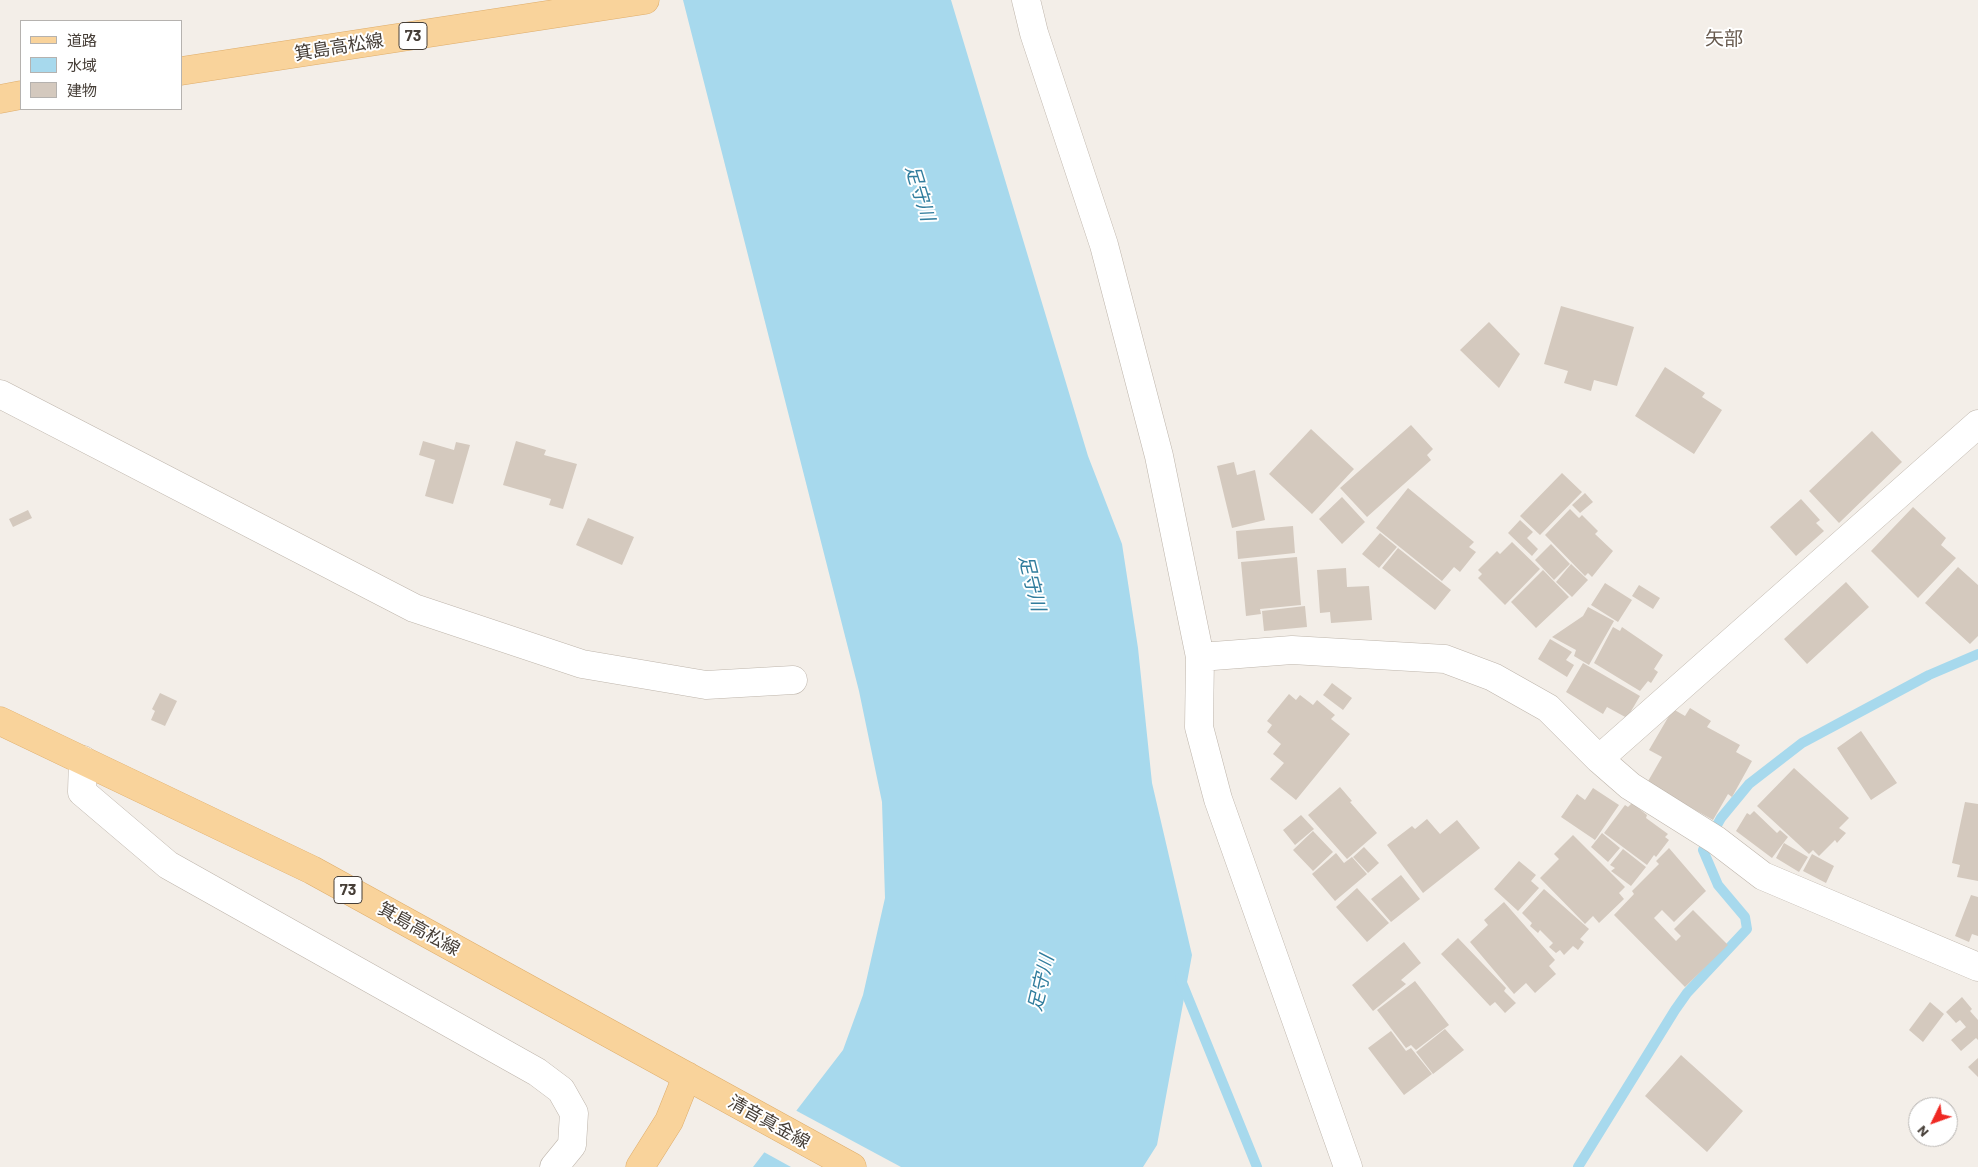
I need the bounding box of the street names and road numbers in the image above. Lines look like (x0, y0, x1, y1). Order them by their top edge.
road number: 73 (399, 22, 427, 50)
street label: 箕島高松線 (293, 29, 385, 65)
road number: 73 (334, 876, 362, 904)
street label: 箕島高松線 (374, 898, 464, 960)
street label: 清音真金線 (724, 1091, 814, 1153)

